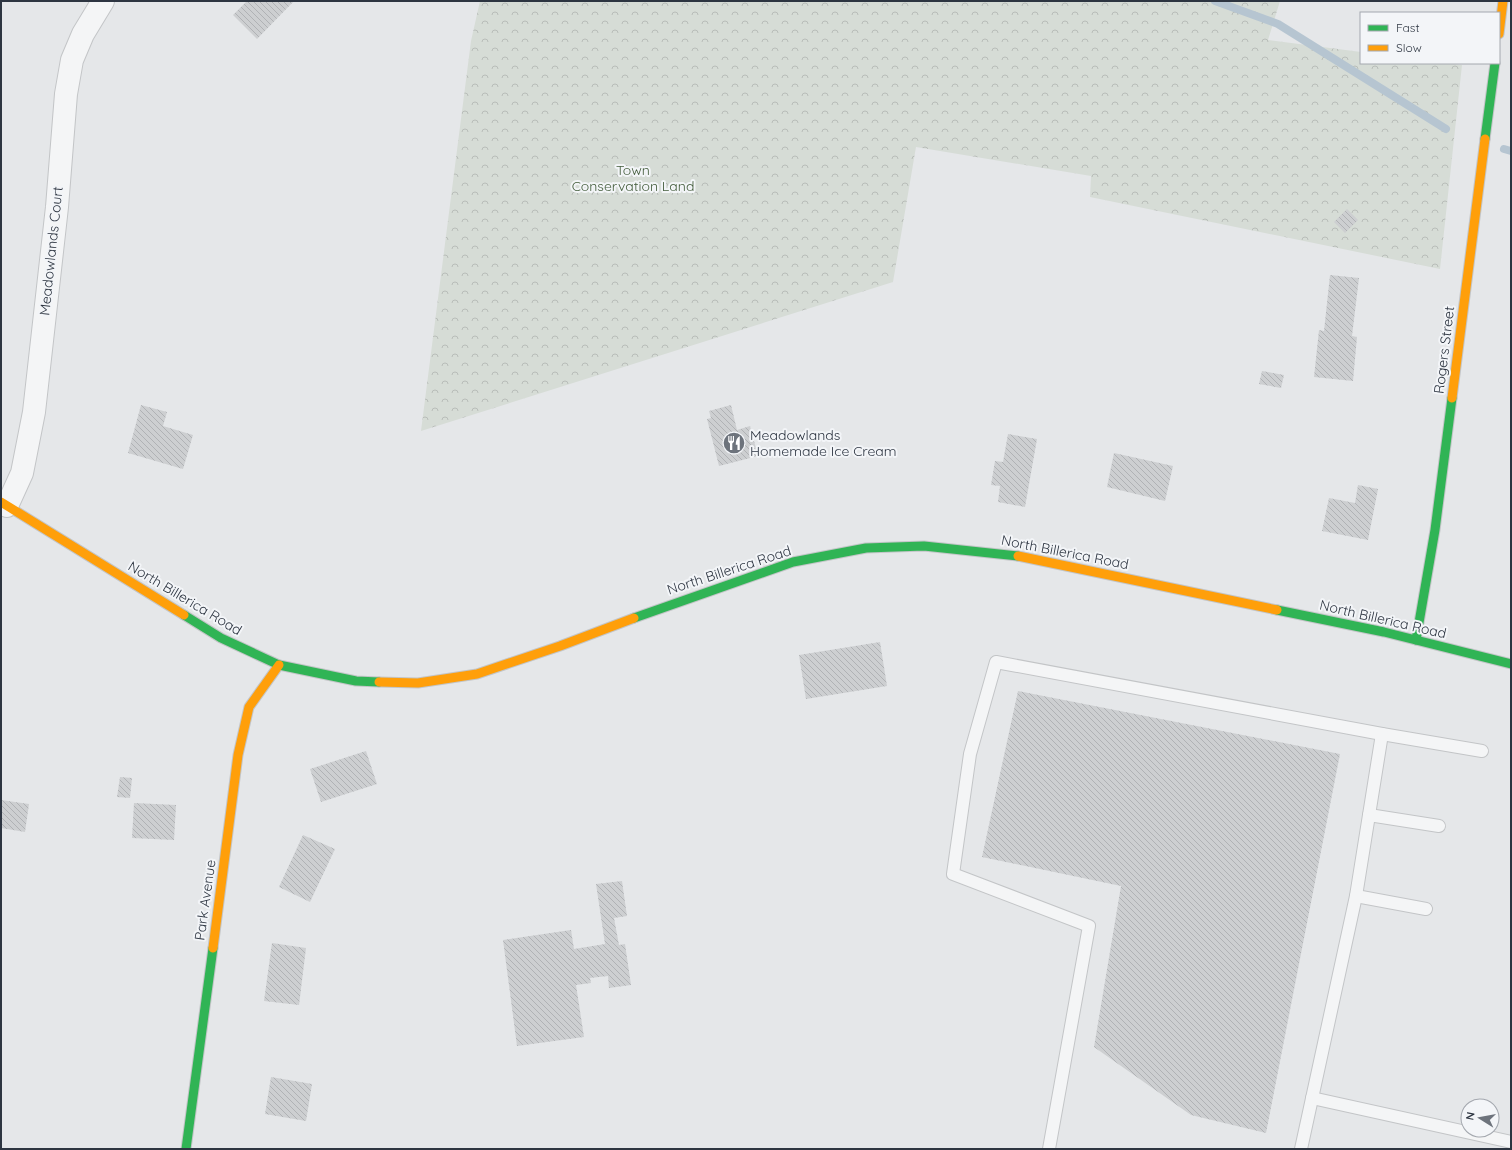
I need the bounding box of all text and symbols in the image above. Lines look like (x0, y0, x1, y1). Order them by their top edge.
legend (1360, 12, 1500, 64)
text: Fast (1396, 20, 1420, 35)
text: Slow (1396, 40, 1422, 55)
park label: Town Conservation Land (572, 161, 694, 195)
street label: Meadowlands Court (35, 185, 67, 317)
street label: Rogers Street (1430, 305, 1458, 395)
place label: Meadowlands Homemade Ice Cream (750, 426, 897, 460)
restaurant icon: Meadowlands Homemade Ice Cream (721, 430, 747, 456)
street label: North Billerica Road (1000, 531, 1130, 573)
street label: North Billerica Road (665, 541, 793, 599)
street label: North Billerica Road (125, 557, 245, 639)
street label: North Billerica Road (1318, 596, 1448, 642)
street label: Park Avenue (190, 858, 220, 942)
north arrow (1460, 1098, 1500, 1138)
text: N (1463, 1111, 1478, 1121)

